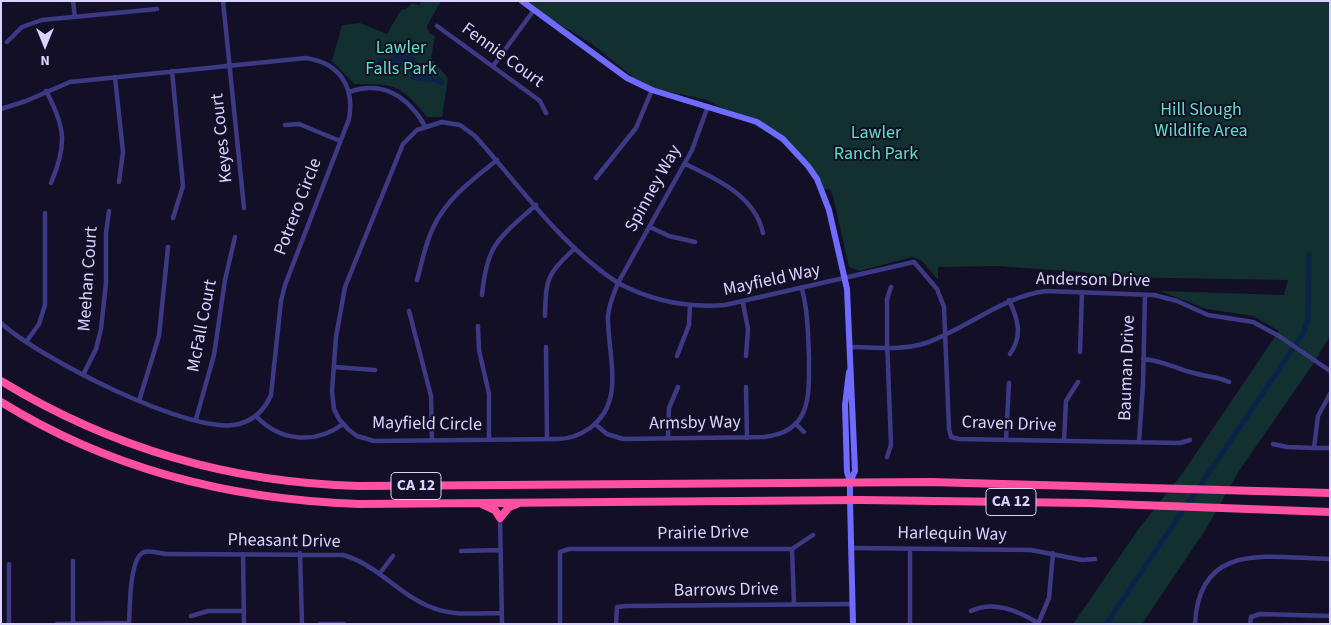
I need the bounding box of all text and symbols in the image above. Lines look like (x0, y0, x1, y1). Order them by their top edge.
street label: Fennie Court (457, 19, 547, 93)
north arrow (20, 20, 70, 70)
park label: Lawler Falls Park (365, 38, 437, 80)
text: N (40, 50, 50, 70)
street label: Keyes Court (208, 92, 238, 184)
park label: Hill Slough Wildlife Area (1154, 100, 1248, 142)
park label: Lawler Ranch Park (834, 123, 918, 166)
street label: Spinney Way (621, 142, 687, 236)
street label: Potrero Circle (271, 155, 327, 259)
street label: Meehan Court (75, 226, 103, 332)
street label: Mayfield Way (721, 260, 823, 302)
street label: Anderson Drive (1036, 269, 1150, 293)
street label: McFall Court (183, 278, 223, 374)
street label: Bauman Drive (1115, 315, 1141, 421)
street label: Armsby Way (649, 412, 741, 436)
street label: Mayfield Circle (372, 413, 482, 437)
street label: Craven Drive (961, 413, 1057, 437)
road number: CA 12 (391, 472, 441, 500)
road number: CA 12 (986, 488, 1036, 516)
street label: Prairie Drive (657, 522, 749, 546)
street label: Harlequin Way (897, 523, 1007, 547)
street label: Pheasant Drive (227, 530, 341, 554)
street label: Barrows Drive (673, 579, 779, 603)

